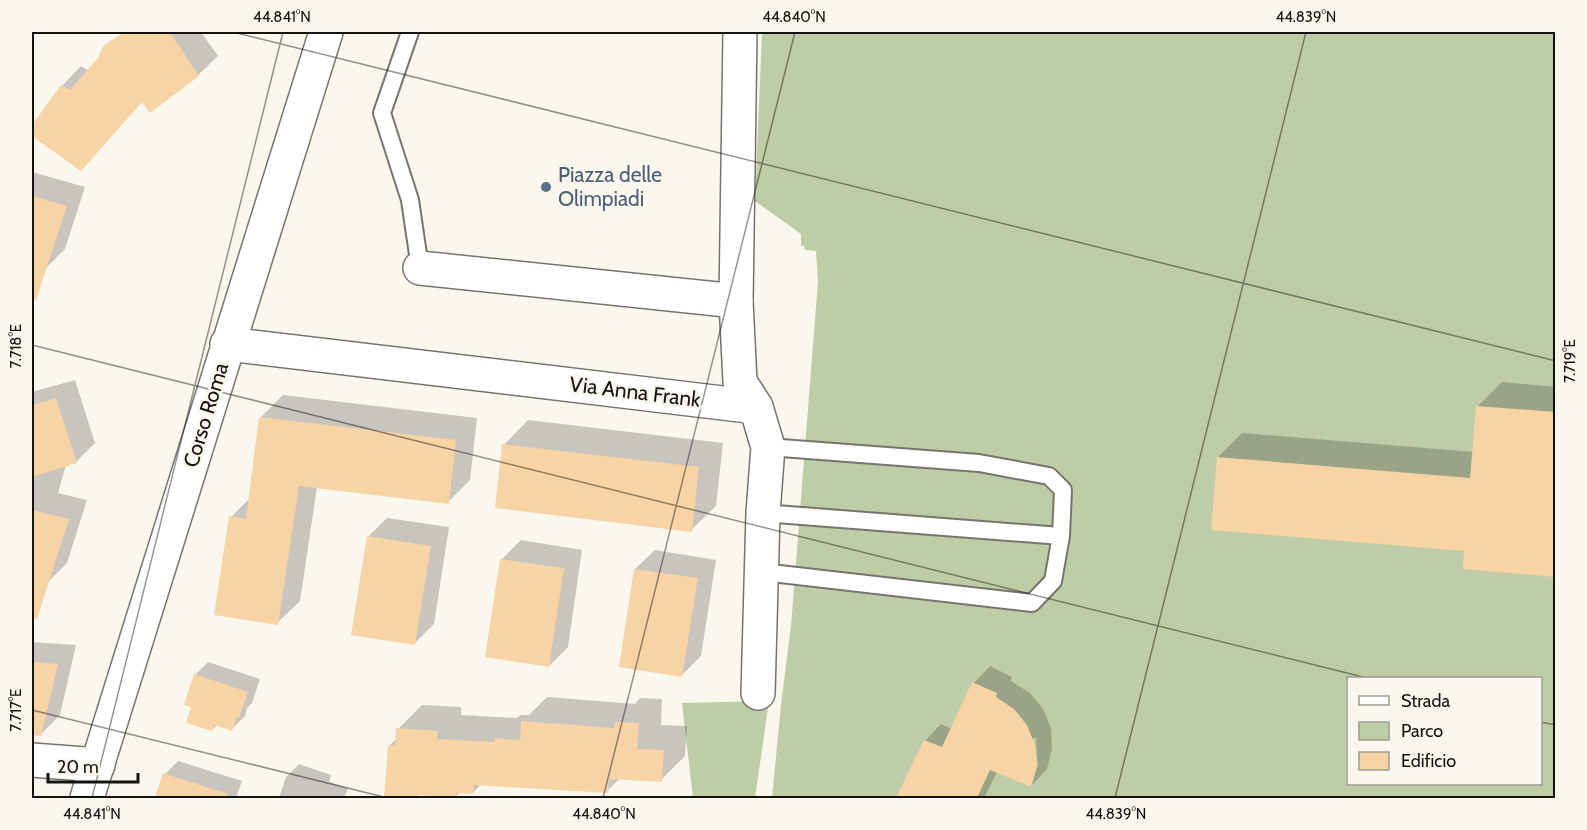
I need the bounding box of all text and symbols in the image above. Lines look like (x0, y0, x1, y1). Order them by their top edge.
text: 44.841°N (253, 8, 311, 26)
text: 44.840°N (762, 8, 826, 26)
text: 44.839°N (1276, 8, 1336, 26)
place label: Piazza delle Olimpiadi (558, 162, 662, 211)
marker: Piazza delle Olimpiadi (539, 180, 553, 194)
text: 7.718°E (7, 324, 25, 368)
text: 7.719°E (1561, 339, 1579, 383)
street label: Corso Roma (178, 360, 233, 470)
street label: Via Anna Frank (568, 371, 703, 412)
legend (1347, 677, 1542, 785)
text: 7.717°E (7, 689, 25, 731)
text: Strada (1401, 690, 1451, 712)
text: Parco (1401, 720, 1443, 742)
scale bar (48, 746, 138, 784)
text: Edificio (1401, 750, 1456, 772)
text: 20 m (57, 756, 99, 778)
text: 44.841°N (63, 805, 121, 823)
text: 44.840°N (572, 805, 636, 823)
text: 44.839°N (1086, 805, 1146, 823)

